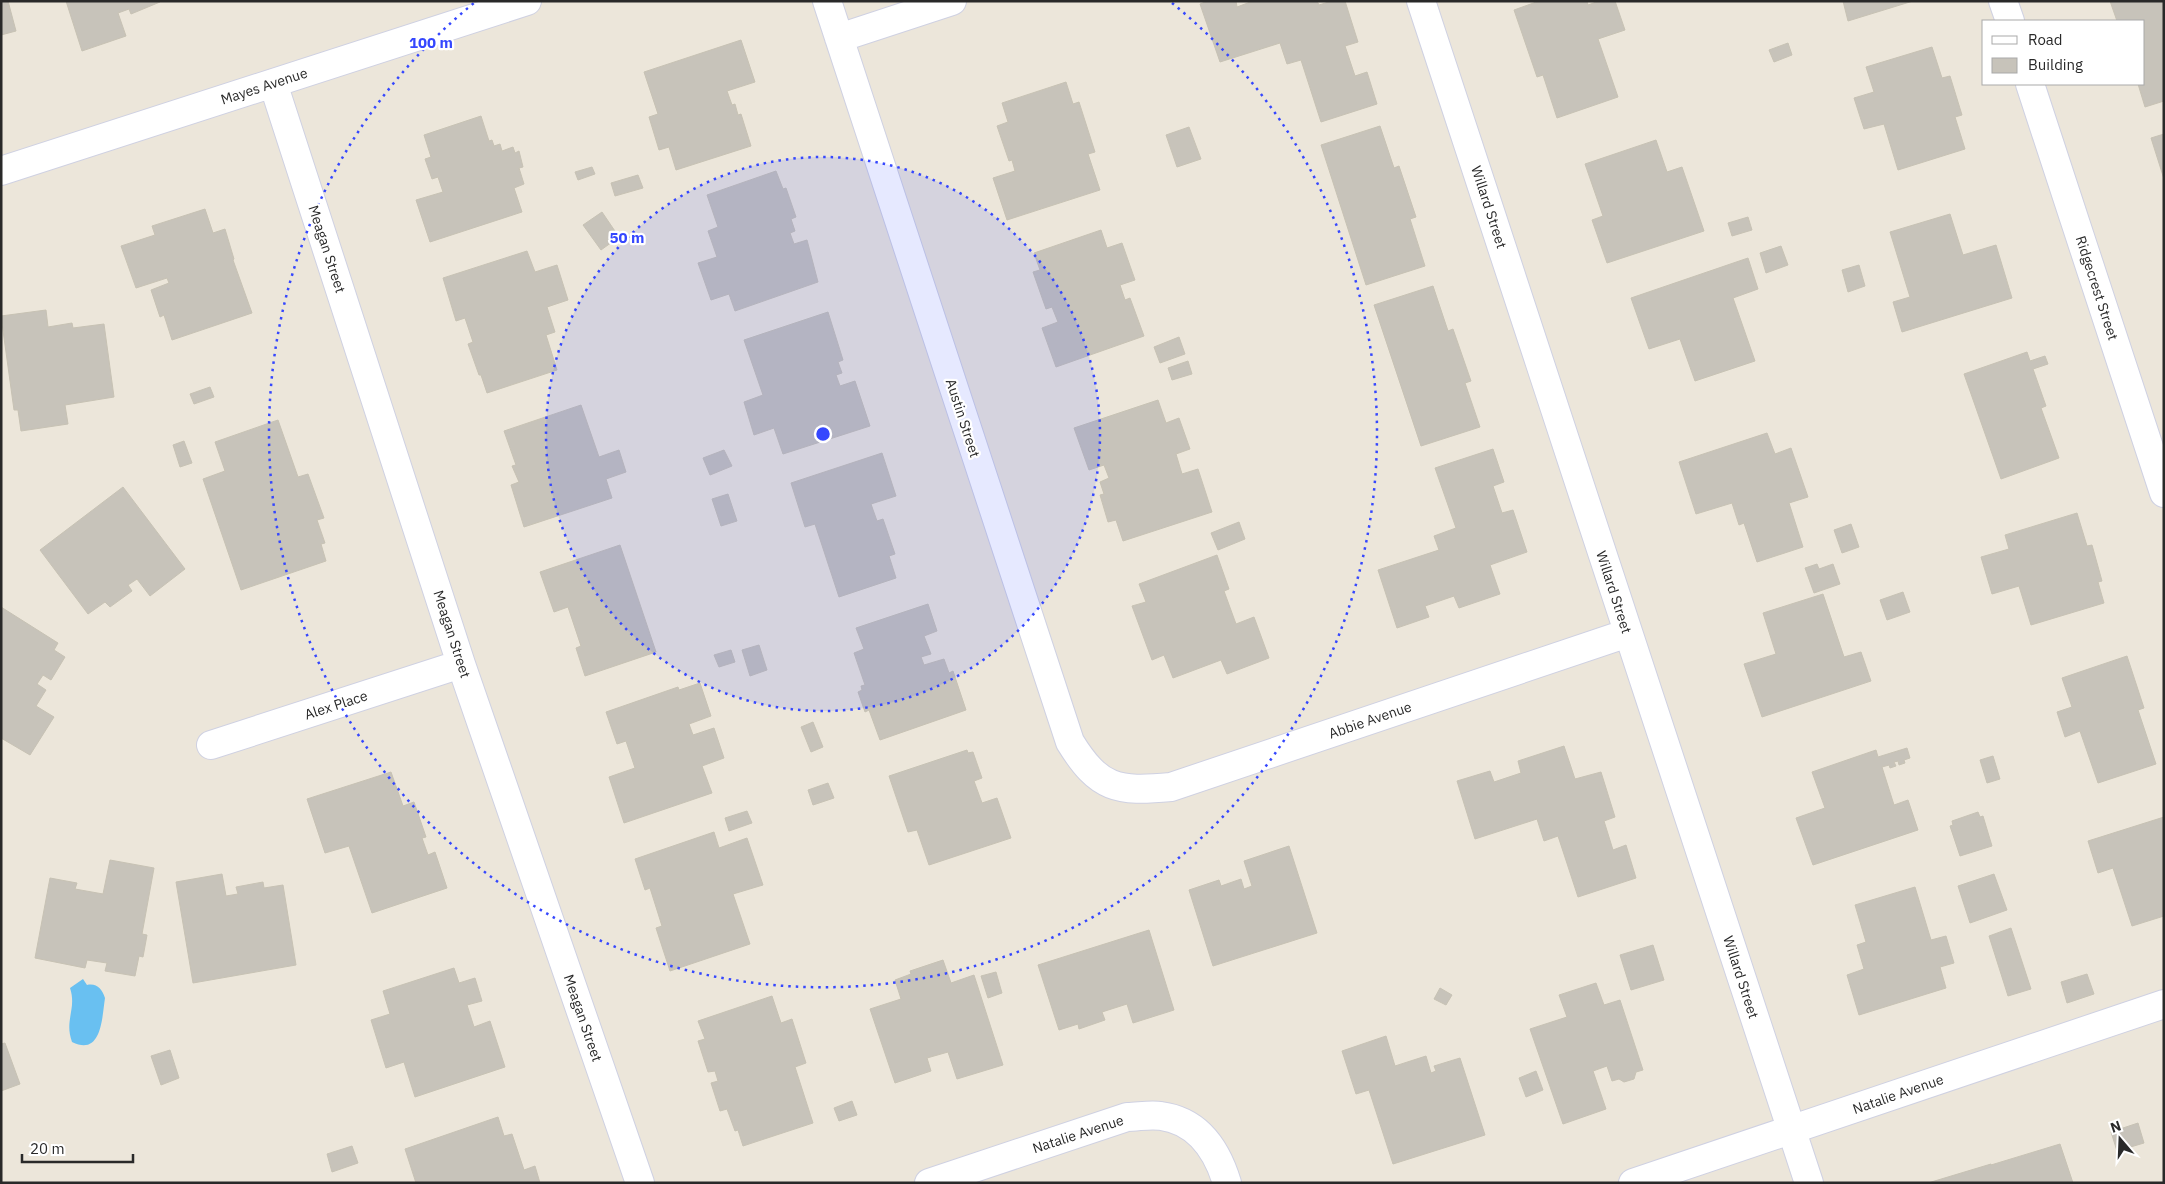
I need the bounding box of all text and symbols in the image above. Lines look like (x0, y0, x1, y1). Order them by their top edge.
legend (1982, 20, 2145, 85)
text: Road (2028, 30, 2063, 49)
text: 100 m (409, 33, 453, 52)
text: Building (2028, 55, 2083, 74)
street label: Mayes Avenue (218, 63, 310, 109)
street label: Willard Street (1467, 163, 1511, 251)
street label: Meagan Street (304, 203, 350, 295)
text: 50 m (610, 228, 644, 247)
street label: Ridgecrest Street (2072, 234, 2122, 343)
street label: Austin Street (942, 376, 984, 460)
centre of rings (814, 425, 832, 443)
street label: Willard Street (1592, 548, 1636, 636)
street label: Meagan Street (429, 588, 475, 680)
street label: Alex Place (302, 686, 370, 724)
street label: Abbie Avenue (1326, 697, 1414, 743)
street label: Willard Street (1719, 933, 1763, 1021)
street label: Meagan Street (560, 972, 606, 1064)
street label: Natalie Avenue (1850, 1070, 1946, 1118)
street label: Natalie Avenue (1030, 1111, 1126, 1157)
north arrow (2095, 1114, 2145, 1164)
text: N (2108, 1117, 2123, 1137)
scale bar (22, 1132, 134, 1164)
text: 20 m (30, 1139, 65, 1158)

